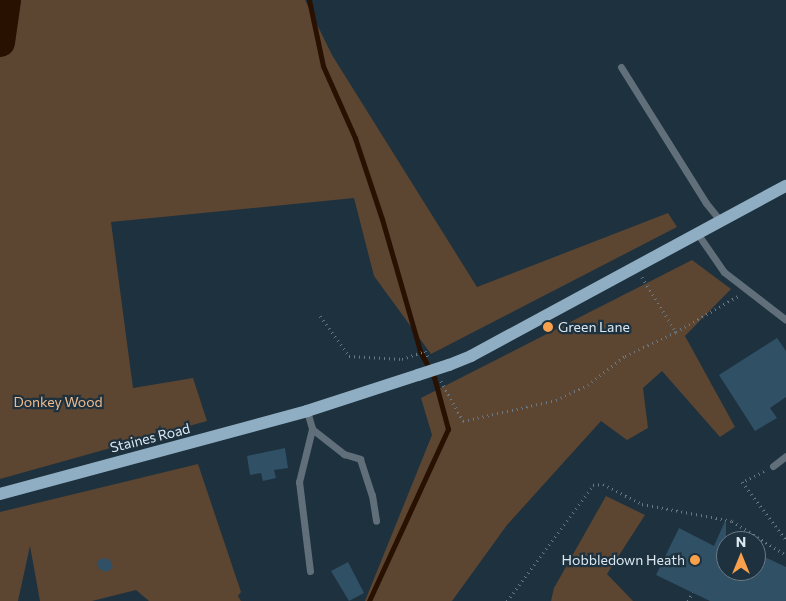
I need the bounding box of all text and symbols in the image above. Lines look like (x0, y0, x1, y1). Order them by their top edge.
place label: Green Lane (558, 319, 630, 335)
marker: Green Lane (542, 321, 554, 333)
park label: Donkey Wood (13, 394, 103, 410)
street label: Staines Road (108, 420, 192, 456)
north arrow (716, 531, 766, 581)
text: N (736, 533, 746, 550)
place label: Hobbledown Heath (562, 552, 685, 568)
marker: Hobbledown Heath (689, 554, 701, 566)

